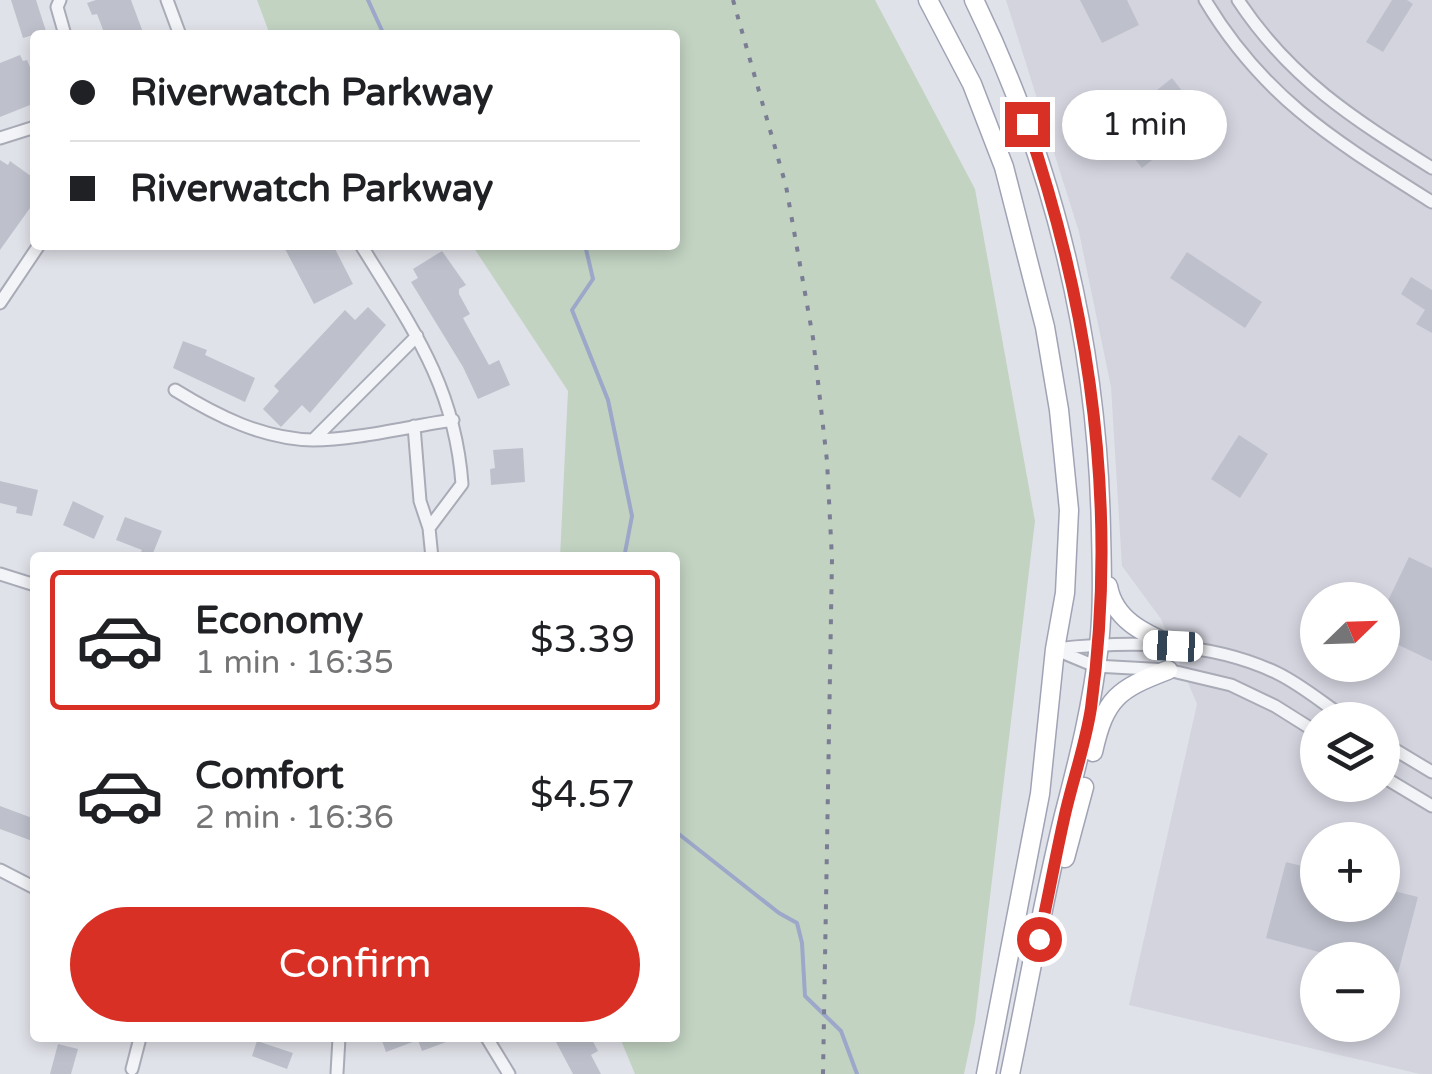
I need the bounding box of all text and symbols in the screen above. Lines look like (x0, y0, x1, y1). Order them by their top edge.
text: Riverwatch Parkway (130, 70, 493, 116)
callout: 1 min (1062, 89, 1227, 159)
route end (1005, 102, 1050, 147)
text: 1 min (1102, 106, 1187, 144)
text: Riverwatch Parkway (130, 166, 493, 212)
north arrow (1300, 582, 1400, 682)
map controls (1300, 582, 1400, 1042)
icon: car (75, 595, 165, 685)
text: Economy (195, 598, 363, 644)
text: $3.39 (530, 617, 635, 663)
car (1142, 629, 1204, 663)
text: 1 min · 16:35 (195, 644, 394, 682)
button: layers (1300, 702, 1400, 802)
icon: car (75, 750, 165, 840)
text: Comfort (195, 753, 344, 799)
text: $4.57 (530, 772, 635, 818)
text: 2 min · 16:36 (195, 799, 394, 837)
button: + (1300, 822, 1400, 922)
button: Confirm (70, 907, 640, 1022)
route start (1017, 917, 1062, 962)
button: − (1300, 942, 1400, 1042)

